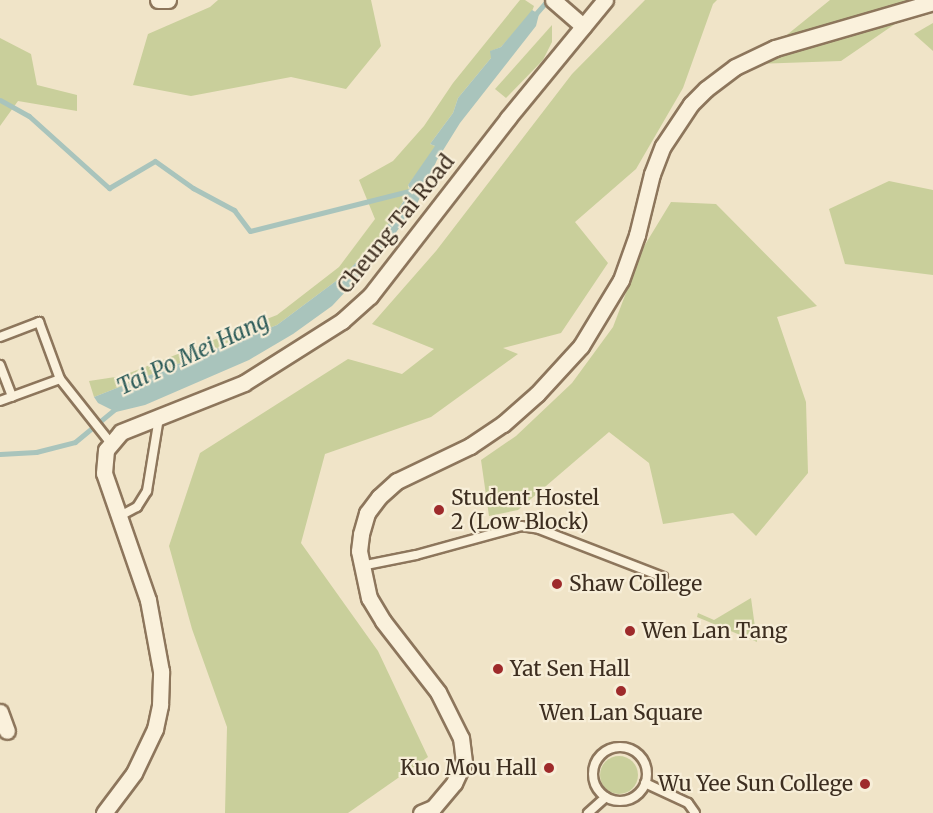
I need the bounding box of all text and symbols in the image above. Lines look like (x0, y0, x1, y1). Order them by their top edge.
street label: Cheung Tai Road (332, 150, 460, 298)
water label: Tai Po Mei Hang (113, 307, 273, 401)
place label: Student Hostel 2 (Low Block) (451, 485, 599, 535)
marker: Student Hostel 2 (Low Block) (432, 503, 446, 517)
place label: Shaw College (569, 571, 702, 597)
marker: Shaw College (550, 577, 564, 591)
place label: Wen Lan Tang (642, 618, 788, 644)
marker: Wen Lan Tang (623, 624, 637, 638)
place label: Yat Sen Hall (510, 656, 630, 682)
marker: Yat Sen Hall (491, 662, 505, 676)
marker: Wen Lan Square (614, 684, 628, 698)
place label: Wen Lan Square (539, 700, 703, 726)
place label: Kuo Mou Hall (400, 755, 537, 781)
marker: Kuo Mou Hall (542, 761, 556, 775)
place label: Wu Yee Sun College (658, 771, 853, 797)
marker: Wu Yee Sun College (858, 777, 872, 791)

